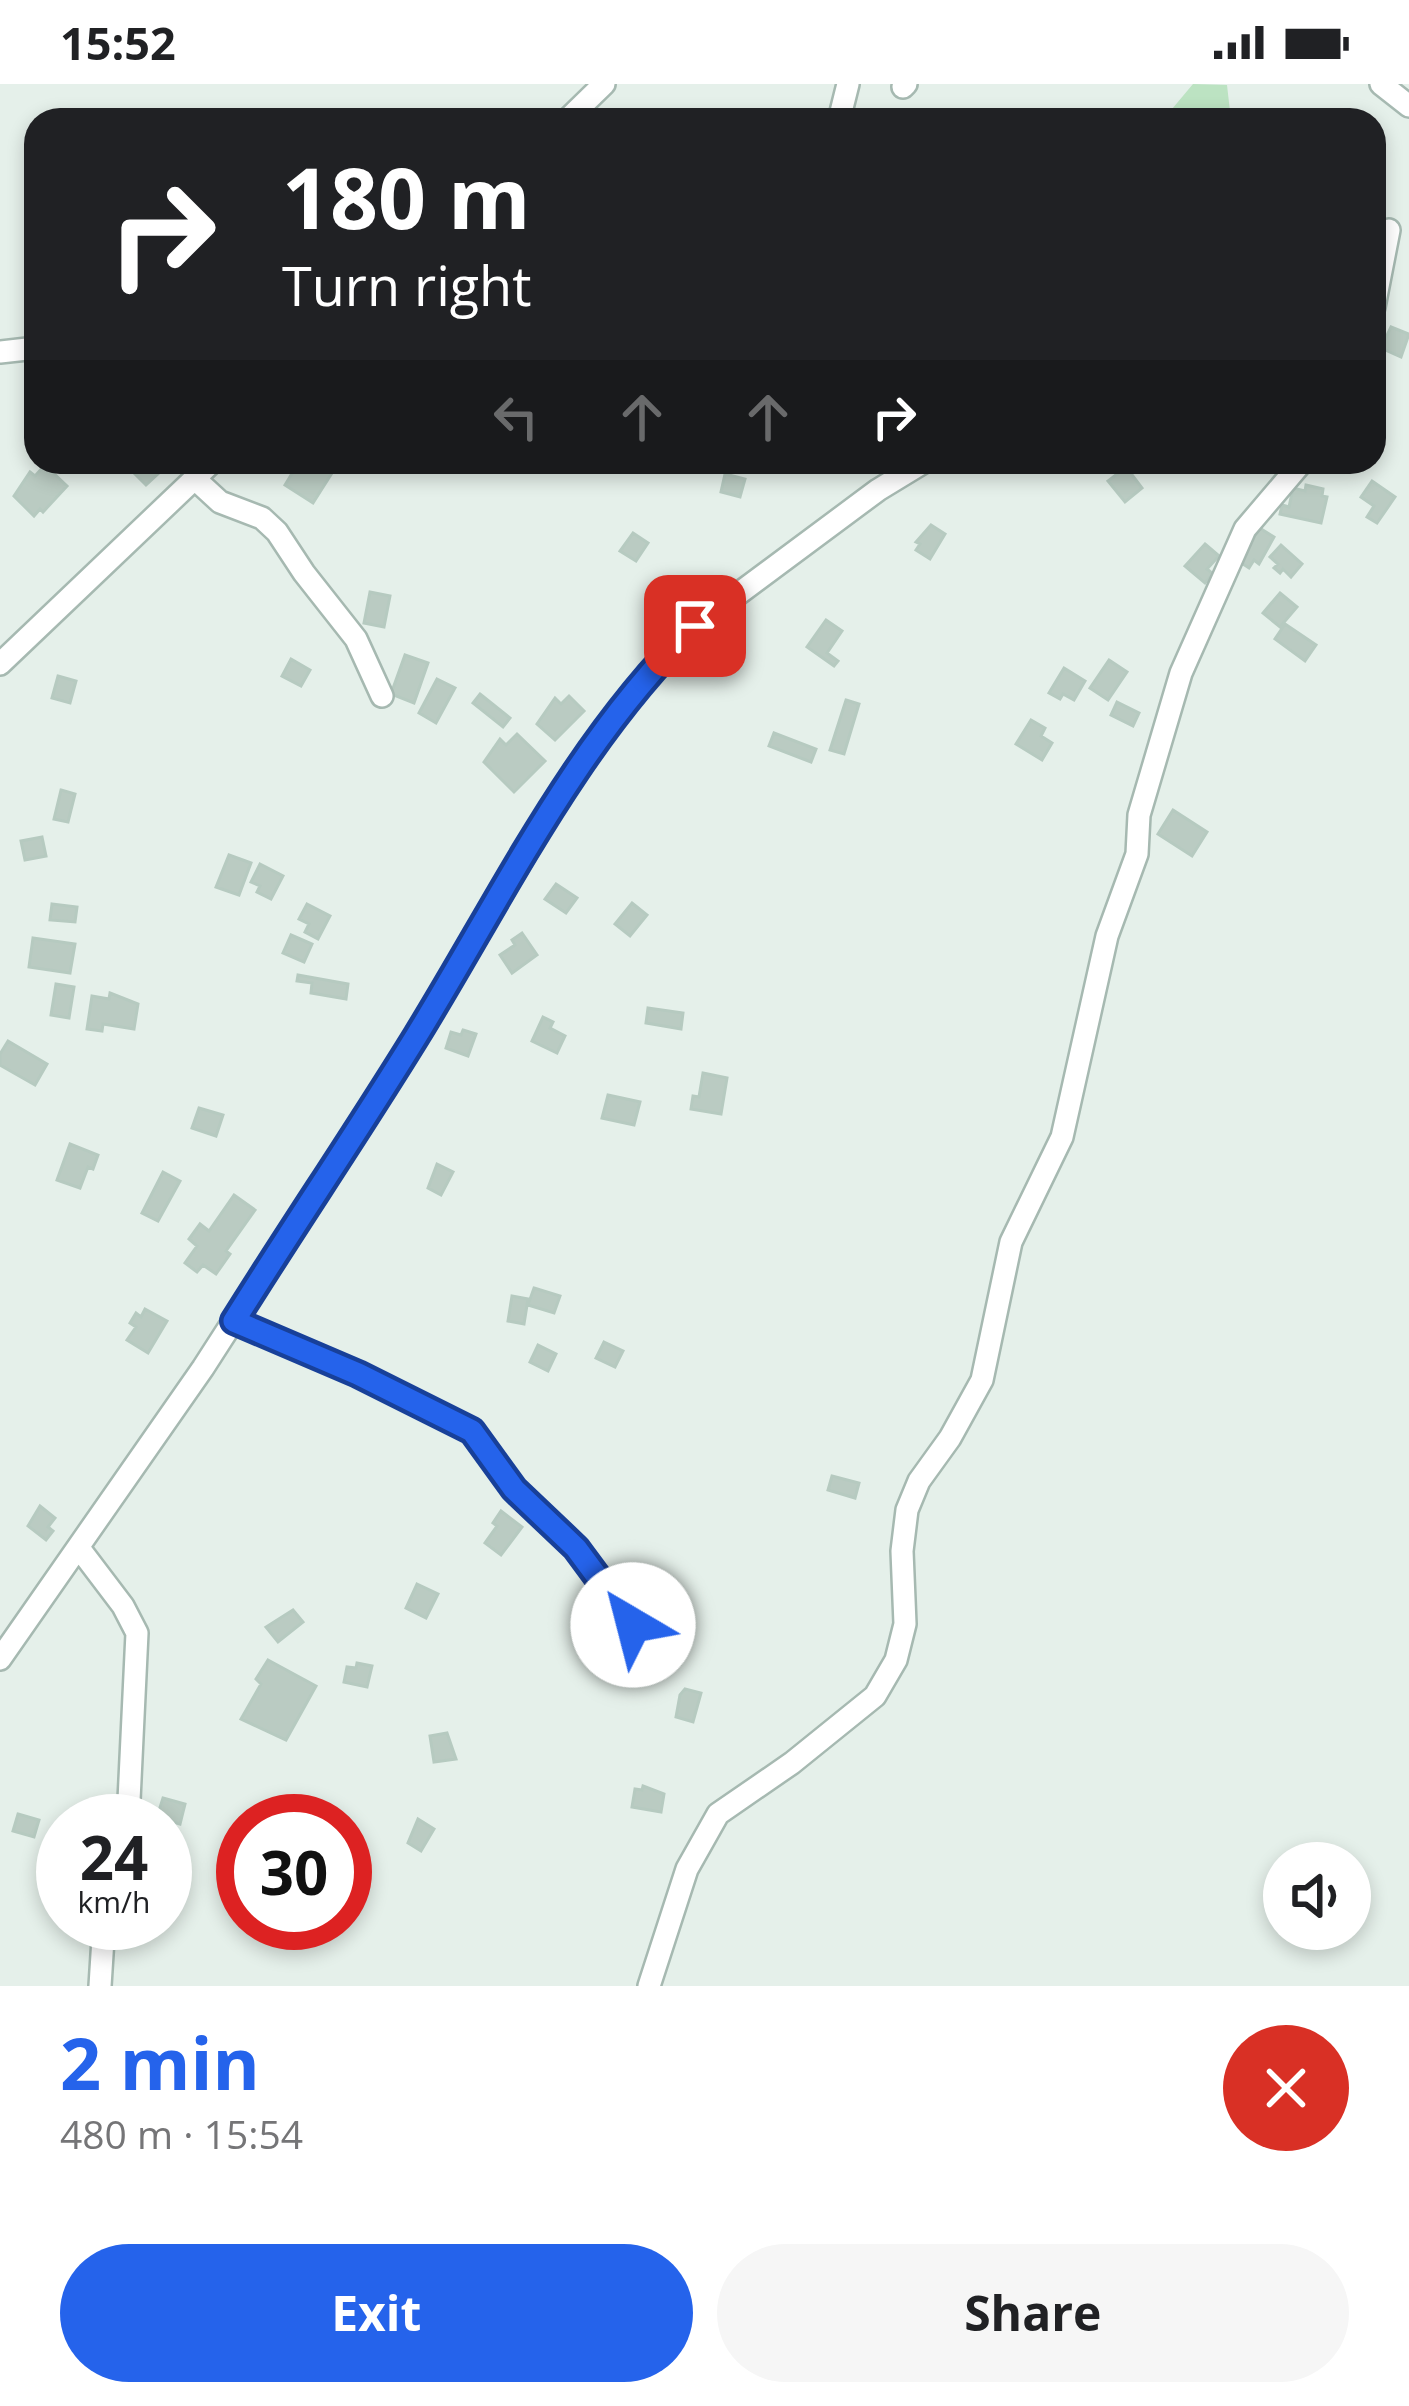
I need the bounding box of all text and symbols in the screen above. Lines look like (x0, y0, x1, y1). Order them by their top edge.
text: 15:52 (60, 12, 176, 73)
text: 180 m (282, 139, 530, 254)
icon: right (84, 156, 240, 312)
text: Turn right (282, 248, 531, 322)
icon: left (483, 384, 549, 450)
icon: ahead (609, 384, 675, 450)
icon: ahead (735, 384, 801, 450)
icon: right (861, 384, 927, 450)
pin (644, 575, 746, 677)
icon: arrive (662, 593, 728, 659)
position arrow (570, 1562, 696, 1688)
speed limit sign: 30 (216, 1794, 372, 1950)
text: 24 (80, 1816, 148, 1898)
map controls (1263, 1842, 1371, 1950)
button: sound (1263, 1842, 1371, 1950)
text: km/h (78, 1881, 150, 1922)
text: 2 min (60, 2013, 260, 2111)
button: close (1223, 2025, 1349, 2151)
text: 480 m · 15:54 (60, 2107, 303, 2160)
button: Exit (60, 2244, 693, 2382)
button: Share (717, 2244, 1349, 2382)

